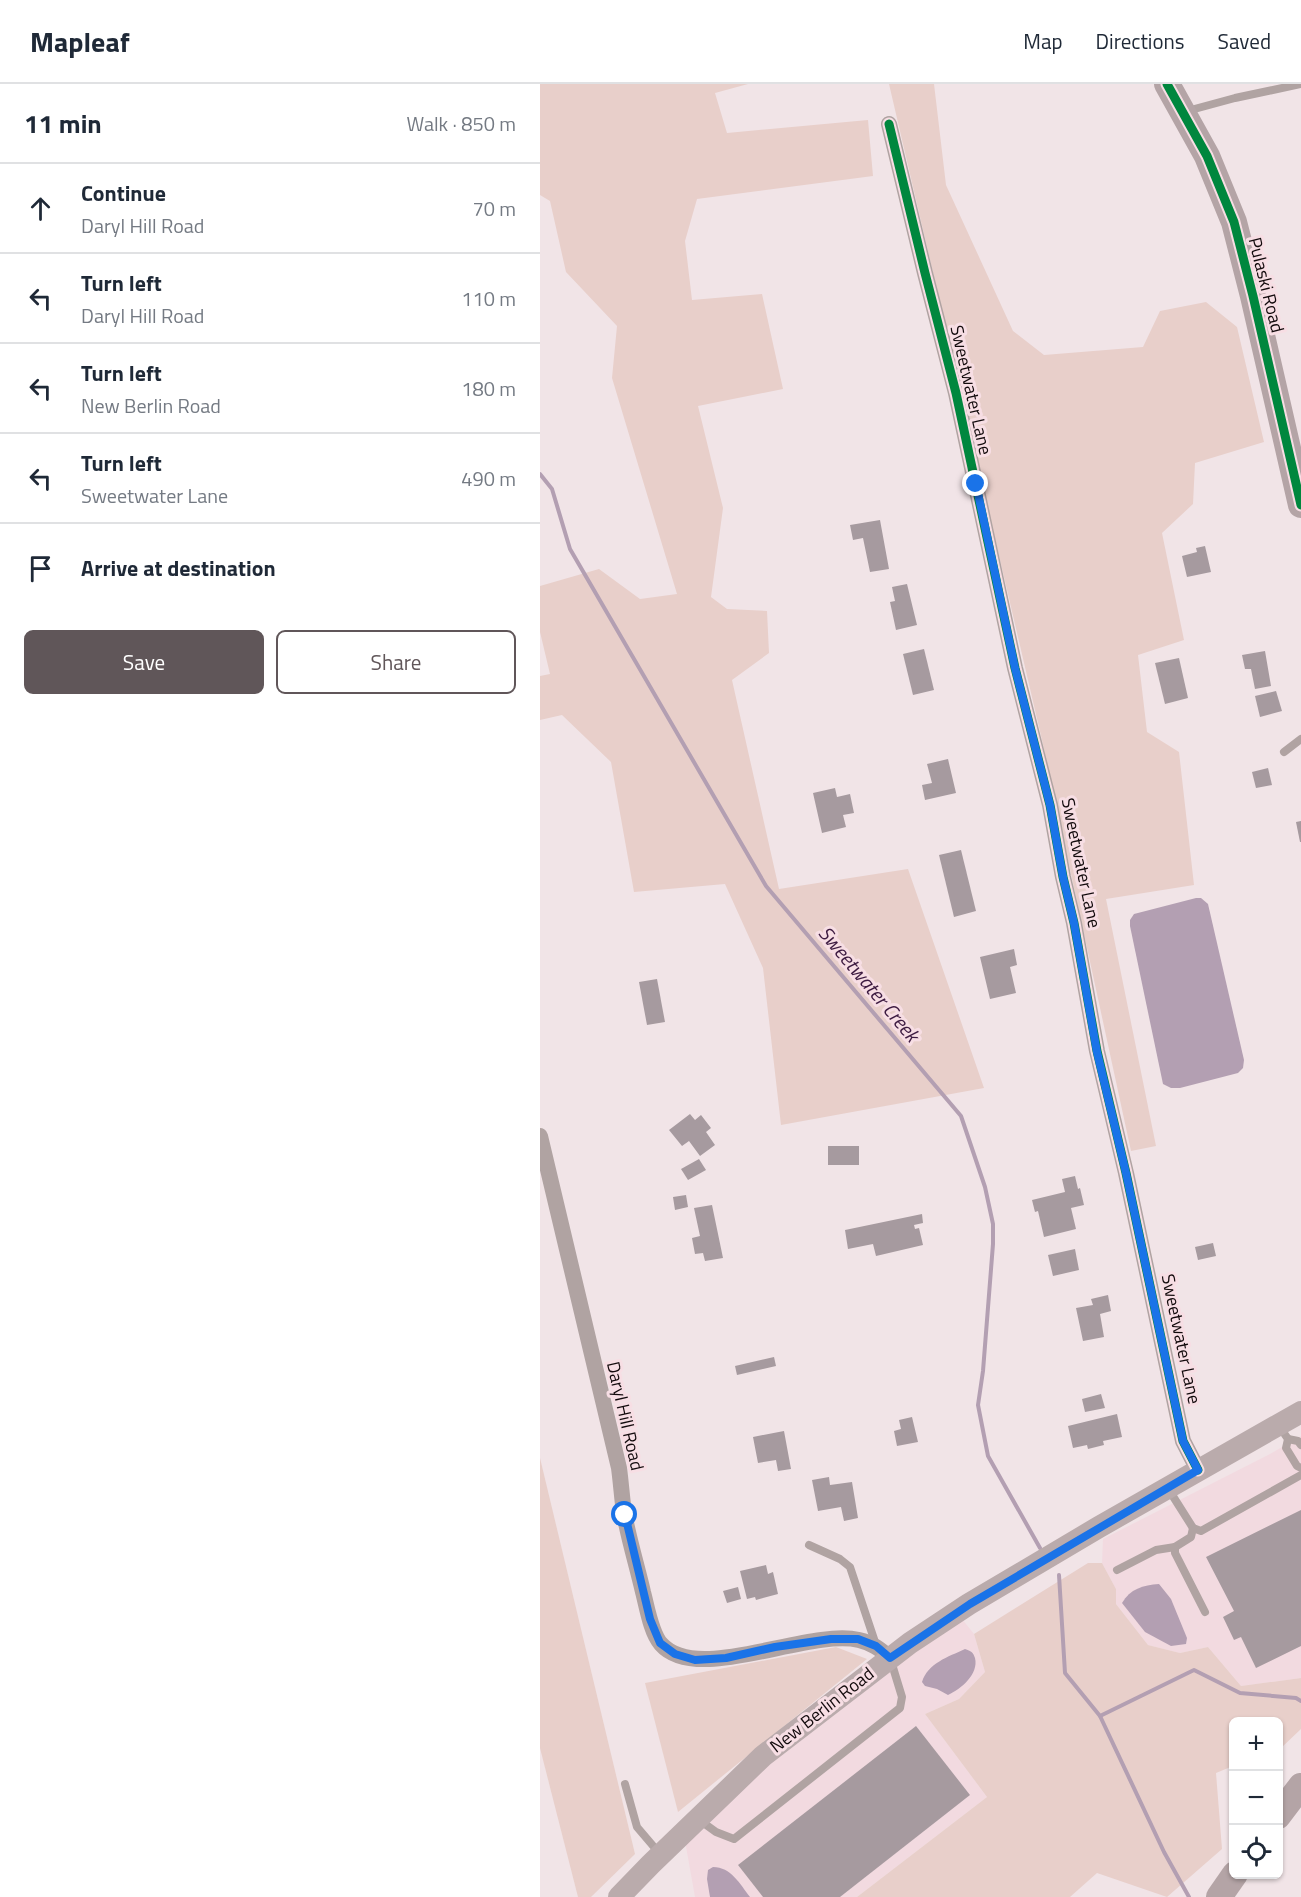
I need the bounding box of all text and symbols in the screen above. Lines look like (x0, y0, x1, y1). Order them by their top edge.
text: Mapleaf (30, 20, 130, 63)
text: Map (1023, 25, 1063, 57)
text: Directions (1096, 25, 1185, 57)
text: Saved (1218, 25, 1271, 57)
text: 11 min (24, 104, 102, 143)
text: Walk · 850 m (407, 108, 516, 139)
text: Continue (81, 176, 166, 210)
icon: ahead (24, 192, 57, 225)
text: 70 m (472, 193, 516, 224)
text: Daryl Hill Road (81, 210, 204, 241)
street label: Pulaski Road (1242, 234, 1291, 335)
text: Turn left (81, 266, 162, 300)
icon: left (24, 282, 57, 315)
text: 110 m (461, 283, 516, 314)
text: Daryl Hill Road (81, 300, 204, 331)
street label: Sweetwater Lane (943, 322, 1000, 457)
text: Turn left (81, 356, 162, 390)
icon: left (24, 372, 57, 405)
text: 180 m (461, 373, 516, 404)
text: New Berlin Road (81, 390, 221, 421)
text: Turn left (81, 446, 162, 480)
icon: left (24, 462, 57, 495)
text: 490 m (461, 463, 516, 494)
route end (962, 470, 988, 496)
text: Sweetwater Lane (81, 480, 228, 511)
text: Arrive at destination (81, 551, 276, 585)
icon: arrive (24, 552, 57, 585)
button: Save (24, 630, 264, 694)
button: Share (276, 630, 516, 694)
street label: Sweetwater Lane (1055, 795, 1108, 930)
water label: Sweetwater Creek (811, 919, 929, 1050)
street label: Sweetwater Lane (1155, 1271, 1208, 1406)
street label: Daryl Hill Road (600, 1359, 651, 1473)
route start (611, 1501, 637, 1527)
street label: New Berlin Road (764, 1660, 880, 1759)
map controls (1229, 1717, 1283, 1879)
button: + (1229, 1717, 1283, 1771)
button: − (1229, 1771, 1283, 1825)
button: locate (1229, 1825, 1283, 1879)

